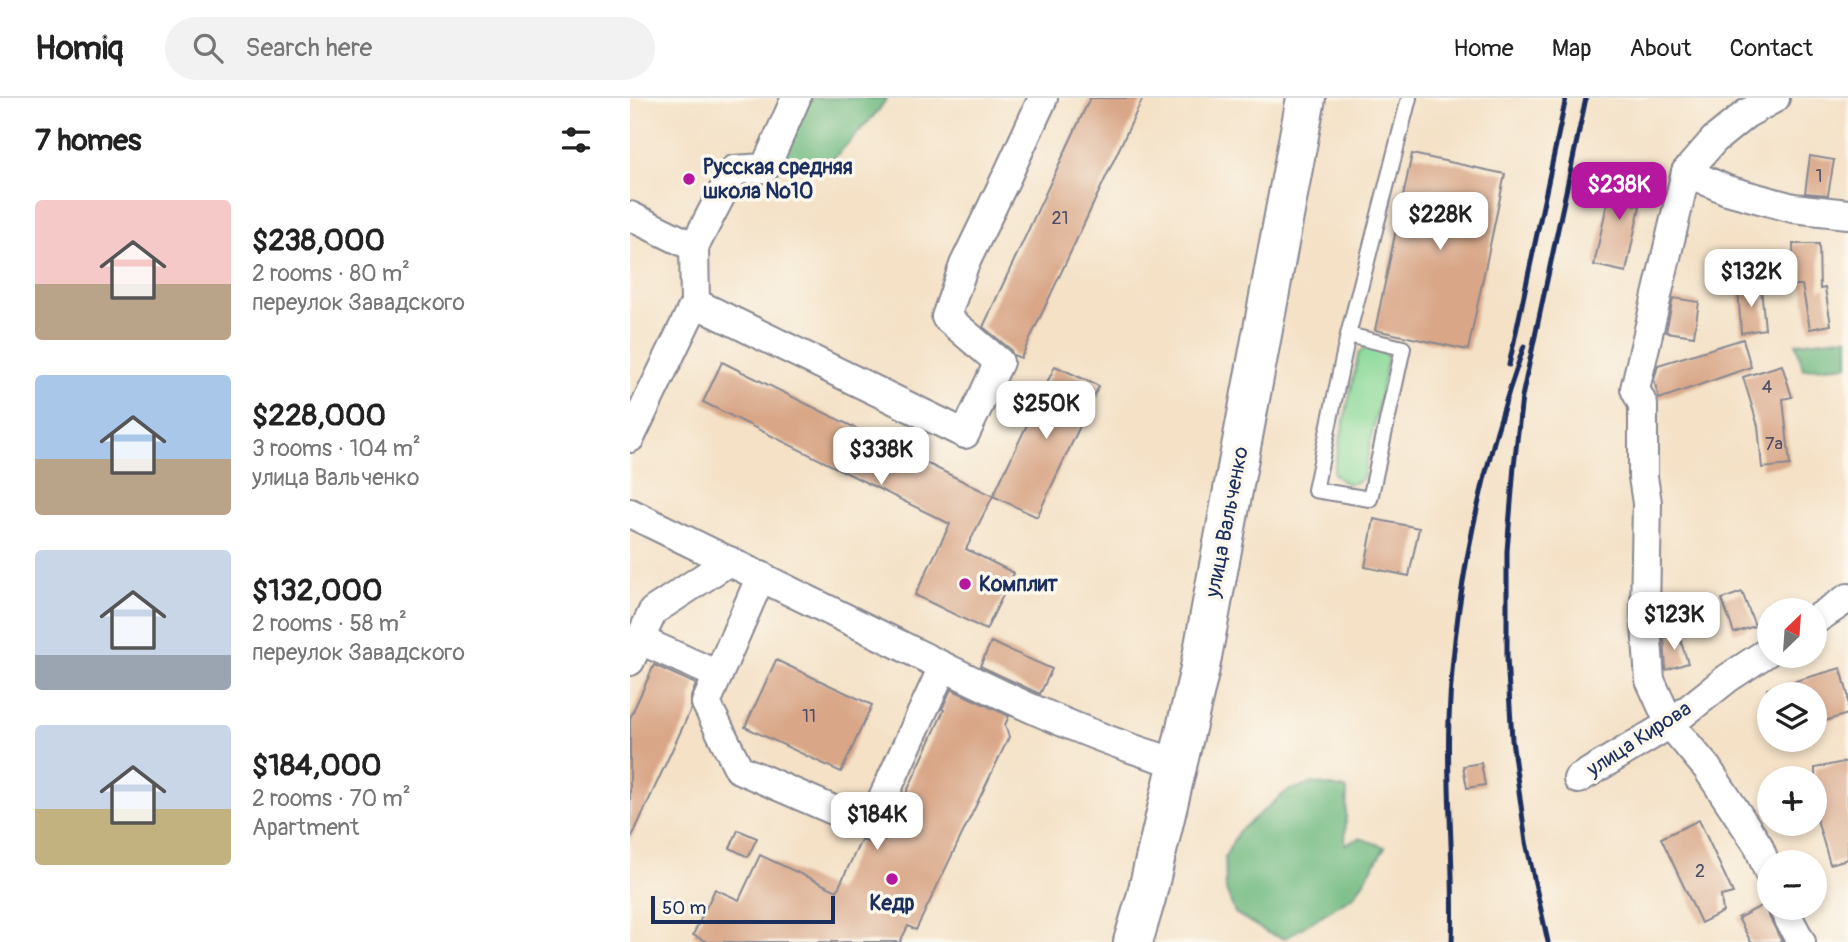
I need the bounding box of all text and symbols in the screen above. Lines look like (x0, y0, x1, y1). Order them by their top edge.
search box (165, 17, 655, 80)
text: Homiq (35, 28, 123, 69)
icon: search (189, 29, 227, 67)
text: Search here (245, 32, 372, 64)
text: Home (1453, 34, 1514, 63)
text: Map (1552, 34, 1592, 63)
text: About (1630, 34, 1692, 63)
text: Contact (1730, 34, 1813, 63)
icon: filters (557, 121, 595, 159)
text: 7 homes (35, 122, 142, 159)
place label: Русская средняя школа №10 (703, 154, 853, 205)
pin: $238K (1570, 162, 1668, 222)
house number: 1 (1815, 165, 1823, 188)
text: $238K (1588, 170, 1650, 199)
marker: Русская средняя школа №10 (681, 171, 697, 187)
pin: $228K (1391, 192, 1489, 252)
text: $228K (1408, 200, 1472, 229)
house number: 21 (1051, 207, 1069, 230)
text: $238,000 (252, 222, 385, 259)
icon: home (91, 228, 175, 312)
pin: $132K (1702, 250, 1800, 309)
text: $132K (1720, 257, 1782, 286)
text: 2 rooms · 80 m² (252, 259, 410, 288)
text: переулок Завадского (252, 288, 465, 317)
house number: 4 (1762, 376, 1773, 399)
pin: $250K (997, 382, 1095, 441)
text: $250K (1012, 389, 1080, 418)
text: $228,000 (252, 397, 386, 434)
icon: home (91, 403, 175, 487)
pin: $338K (832, 428, 930, 487)
house number: 7а (1765, 433, 1783, 456)
text: 3 rooms · 104 m² (252, 434, 421, 463)
text: $338K (849, 435, 913, 464)
street label: улица Вальченко (1199, 444, 1255, 601)
text: улица Вальченко (252, 463, 419, 492)
place label: Комплит (979, 571, 1058, 598)
text: $132,000 (252, 572, 383, 609)
marker: Комплит (957, 576, 973, 592)
icon: home (91, 578, 175, 662)
pin: $123K (1625, 592, 1723, 652)
north arrow (1757, 598, 1827, 668)
map controls (1757, 598, 1827, 920)
text: $123K (1644, 600, 1704, 629)
text: 2 rooms · 58 m² (252, 609, 407, 638)
text: переулок Завадского (252, 638, 465, 667)
button: layers (1757, 682, 1827, 752)
street label: улица Кирова (1581, 695, 1696, 783)
house number: 11 (802, 705, 816, 728)
text: $184,000 (252, 747, 382, 784)
icon: home (91, 753, 175, 837)
button: + (1757, 766, 1827, 836)
text: 2 rooms · 70 m² (252, 784, 411, 813)
pin: $184K (828, 792, 926, 852)
text: $184K (847, 800, 907, 829)
text: Apartment (252, 813, 359, 842)
button: − (1757, 850, 1827, 920)
house number: 2 (1695, 860, 1705, 883)
marker: Кедр (884, 871, 900, 887)
place label: Кедр (870, 890, 915, 917)
scale bar (651, 893, 835, 925)
text: 50 m (662, 896, 706, 920)

